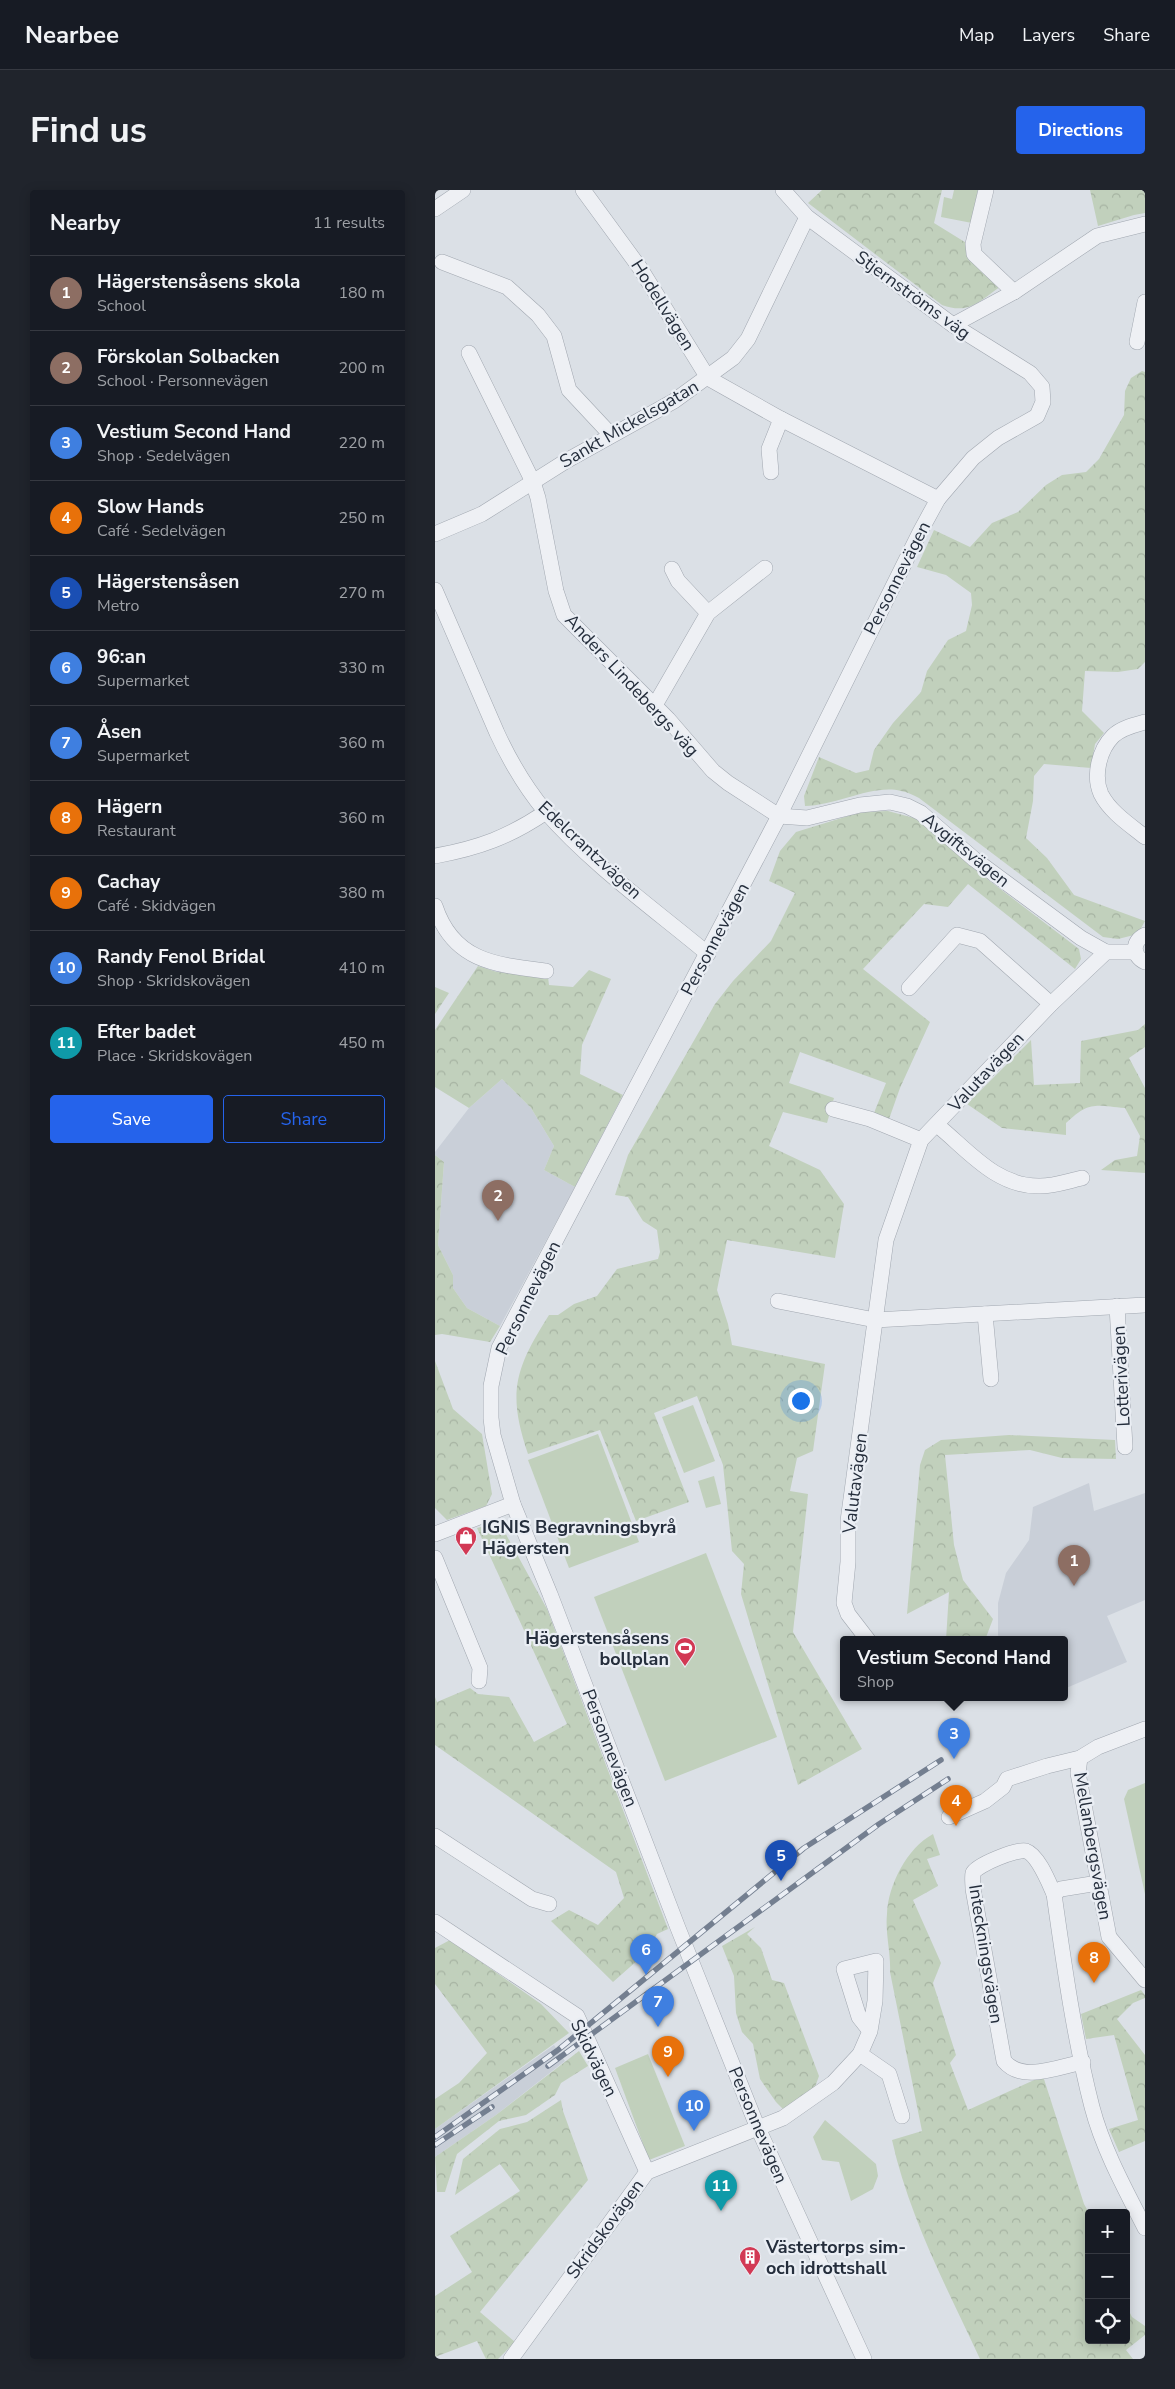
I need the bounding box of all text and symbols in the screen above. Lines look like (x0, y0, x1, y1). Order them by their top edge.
text: Nearbee (25, 19, 119, 51)
text: Map (959, 23, 994, 47)
text: Layers (1022, 23, 1075, 47)
text: Share (1103, 23, 1150, 47)
button: Directions (1016, 106, 1145, 154)
text: Find us (30, 107, 147, 154)
text: Nearby (50, 209, 120, 237)
text: 11 results (313, 212, 385, 234)
street label: Stjernströms väg (851, 245, 975, 345)
street label: Hodellvägen (625, 255, 701, 355)
text: Hägerstensåsens skola (97, 269, 300, 295)
text: 1 (61, 282, 71, 304)
text: 180 m (338, 282, 385, 304)
text: School (97, 295, 146, 317)
text: Förskolan Solbacken (97, 344, 280, 370)
text: 2 (61, 357, 71, 379)
text: 200 m (338, 357, 385, 379)
text: School · Personnevägen (97, 370, 268, 392)
street label: Sankt Mickelsgatan (555, 374, 703, 474)
text: Vestium Second Hand (97, 419, 291, 445)
text: 3 (61, 432, 71, 454)
text: 220 m (338, 432, 385, 454)
text: Shop · Sedelvägen (97, 445, 230, 467)
text: Slow Hands (97, 494, 204, 520)
text: 4 (61, 507, 71, 529)
text: 250 m (338, 507, 385, 529)
street label: Personnevägen (858, 517, 936, 639)
text: Café · Sedelvägen (97, 520, 226, 542)
text: Hägerstensåsen (97, 569, 239, 595)
text: 5 (61, 582, 71, 604)
text: 270 m (338, 582, 385, 604)
text: Metro (97, 595, 139, 617)
street label: Anders Lindebergs väg (560, 609, 704, 761)
text: 96:an (97, 644, 146, 670)
text: 6 (61, 657, 71, 679)
text: 330 m (338, 657, 385, 679)
text: Supermarket (97, 670, 189, 692)
text: Åsen (97, 719, 142, 745)
text: 7 (61, 732, 71, 754)
text: 360 m (338, 732, 385, 754)
text: Supermarket (97, 745, 189, 767)
text: Hägern (97, 794, 162, 820)
street label: Edelcrantzvägen (533, 796, 647, 904)
text: 8 (61, 807, 71, 829)
text: 360 m (338, 807, 385, 829)
street label: Avgiftsvägen (917, 807, 1015, 893)
text: Restaurant (97, 820, 176, 842)
text: Cachay (97, 869, 160, 895)
street label: Personnevägen (675, 878, 755, 1000)
text: 9 (61, 882, 71, 904)
text: 380 m (338, 882, 385, 904)
text: Café · Skidvägen (97, 895, 216, 917)
text: Randy Fenol Bridal (97, 944, 265, 970)
text: 10 (56, 957, 76, 979)
text: 410 m (338, 957, 385, 979)
text: Shop · Skridskovägen (97, 970, 250, 992)
text: Efter badet (97, 1019, 195, 1045)
street label: Valutavägen (942, 1027, 1029, 1118)
text: 11 (56, 1032, 76, 1054)
text: 450 m (338, 1032, 385, 1054)
text: Place · Skridskovägen (97, 1045, 252, 1067)
button: Save (50, 1095, 213, 1143)
button: Share (223, 1095, 385, 1143)
pin: 2 (482, 1180, 514, 1221)
street label: Personnevägen (490, 1237, 566, 1359)
street label: Lotterivägen (1106, 1325, 1136, 1427)
your location (788, 1388, 814, 1414)
street label: Valutavägen (837, 1431, 873, 1536)
place label: IGNIS Begravningsbyrå Hägersten (482, 1515, 676, 1560)
shop icon: IGNIS Begravningsbyrå Hägersten (454, 1525, 478, 1556)
pin: 1 (1058, 1545, 1090, 1586)
place label: Hägerstensåsens bollplan (525, 1626, 669, 1671)
sports icon: Hägerstensåsens bollplan (673, 1636, 697, 1667)
popup (840, 1636, 1068, 1701)
text: Vestium Second Hand (857, 1645, 1051, 1671)
text: Shop (857, 1671, 894, 1693)
street label: Personnevägen (576, 1686, 644, 1810)
pin: 3 (938, 1718, 970, 1759)
street label: Mellanbergsvägen (1068, 1770, 1118, 1922)
pin: 4 (940, 1785, 972, 1826)
pin: 5 (765, 1840, 797, 1881)
street label: Inteckningsvägen (963, 1883, 1009, 2025)
pin: 6 (630, 1934, 662, 1975)
pin: 8 (1078, 1942, 1110, 1983)
pin: 7 (642, 1986, 674, 2027)
street label: Skidvägen (565, 2015, 623, 2101)
pin: 9 (652, 2036, 684, 2077)
street label: Personnevägen (723, 2063, 793, 2187)
pin: 10 (678, 2090, 710, 2131)
pin: 11 (705, 2170, 737, 2211)
street label: Skridskovägen (561, 2174, 649, 2284)
map controls (1085, 2209, 1130, 2344)
button: + (1085, 2209, 1130, 2254)
place label: Västertorps sim- och idrottshall (765, 2235, 906, 2280)
building icon: Västertorps sim- och idrottshall (738, 2245, 762, 2276)
button: − (1085, 2254, 1130, 2299)
button: locate (1085, 2299, 1130, 2344)

